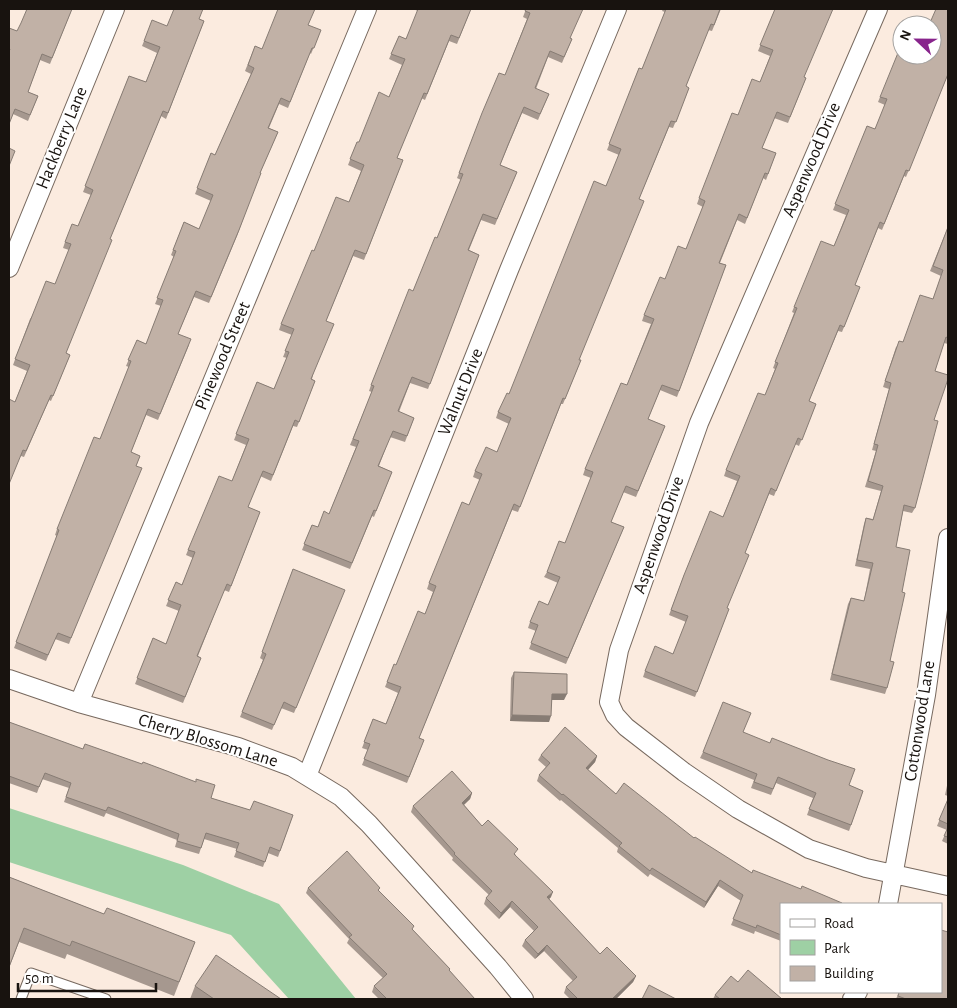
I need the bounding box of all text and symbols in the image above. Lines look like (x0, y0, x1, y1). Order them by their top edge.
north arrow (892, 15, 942, 65)
text: N (898, 28, 914, 43)
street label: Hackberry Lane (33, 84, 91, 192)
street label: Aspenwood Drive (780, 100, 844, 220)
street label: Pinewood Street (192, 299, 254, 413)
street label: Walnut Drive (435, 346, 487, 438)
street label: Aspenwood Drive (631, 474, 687, 596)
street label: Cottonwood Lane (902, 659, 938, 783)
street label: Cherry Blossom Lane (136, 711, 280, 771)
legend (780, 903, 942, 993)
text: Road (824, 916, 854, 931)
text: Park (824, 941, 850, 956)
scale bar (18, 960, 155, 992)
text: Building (824, 966, 874, 981)
text: 50 m (25, 971, 54, 986)

